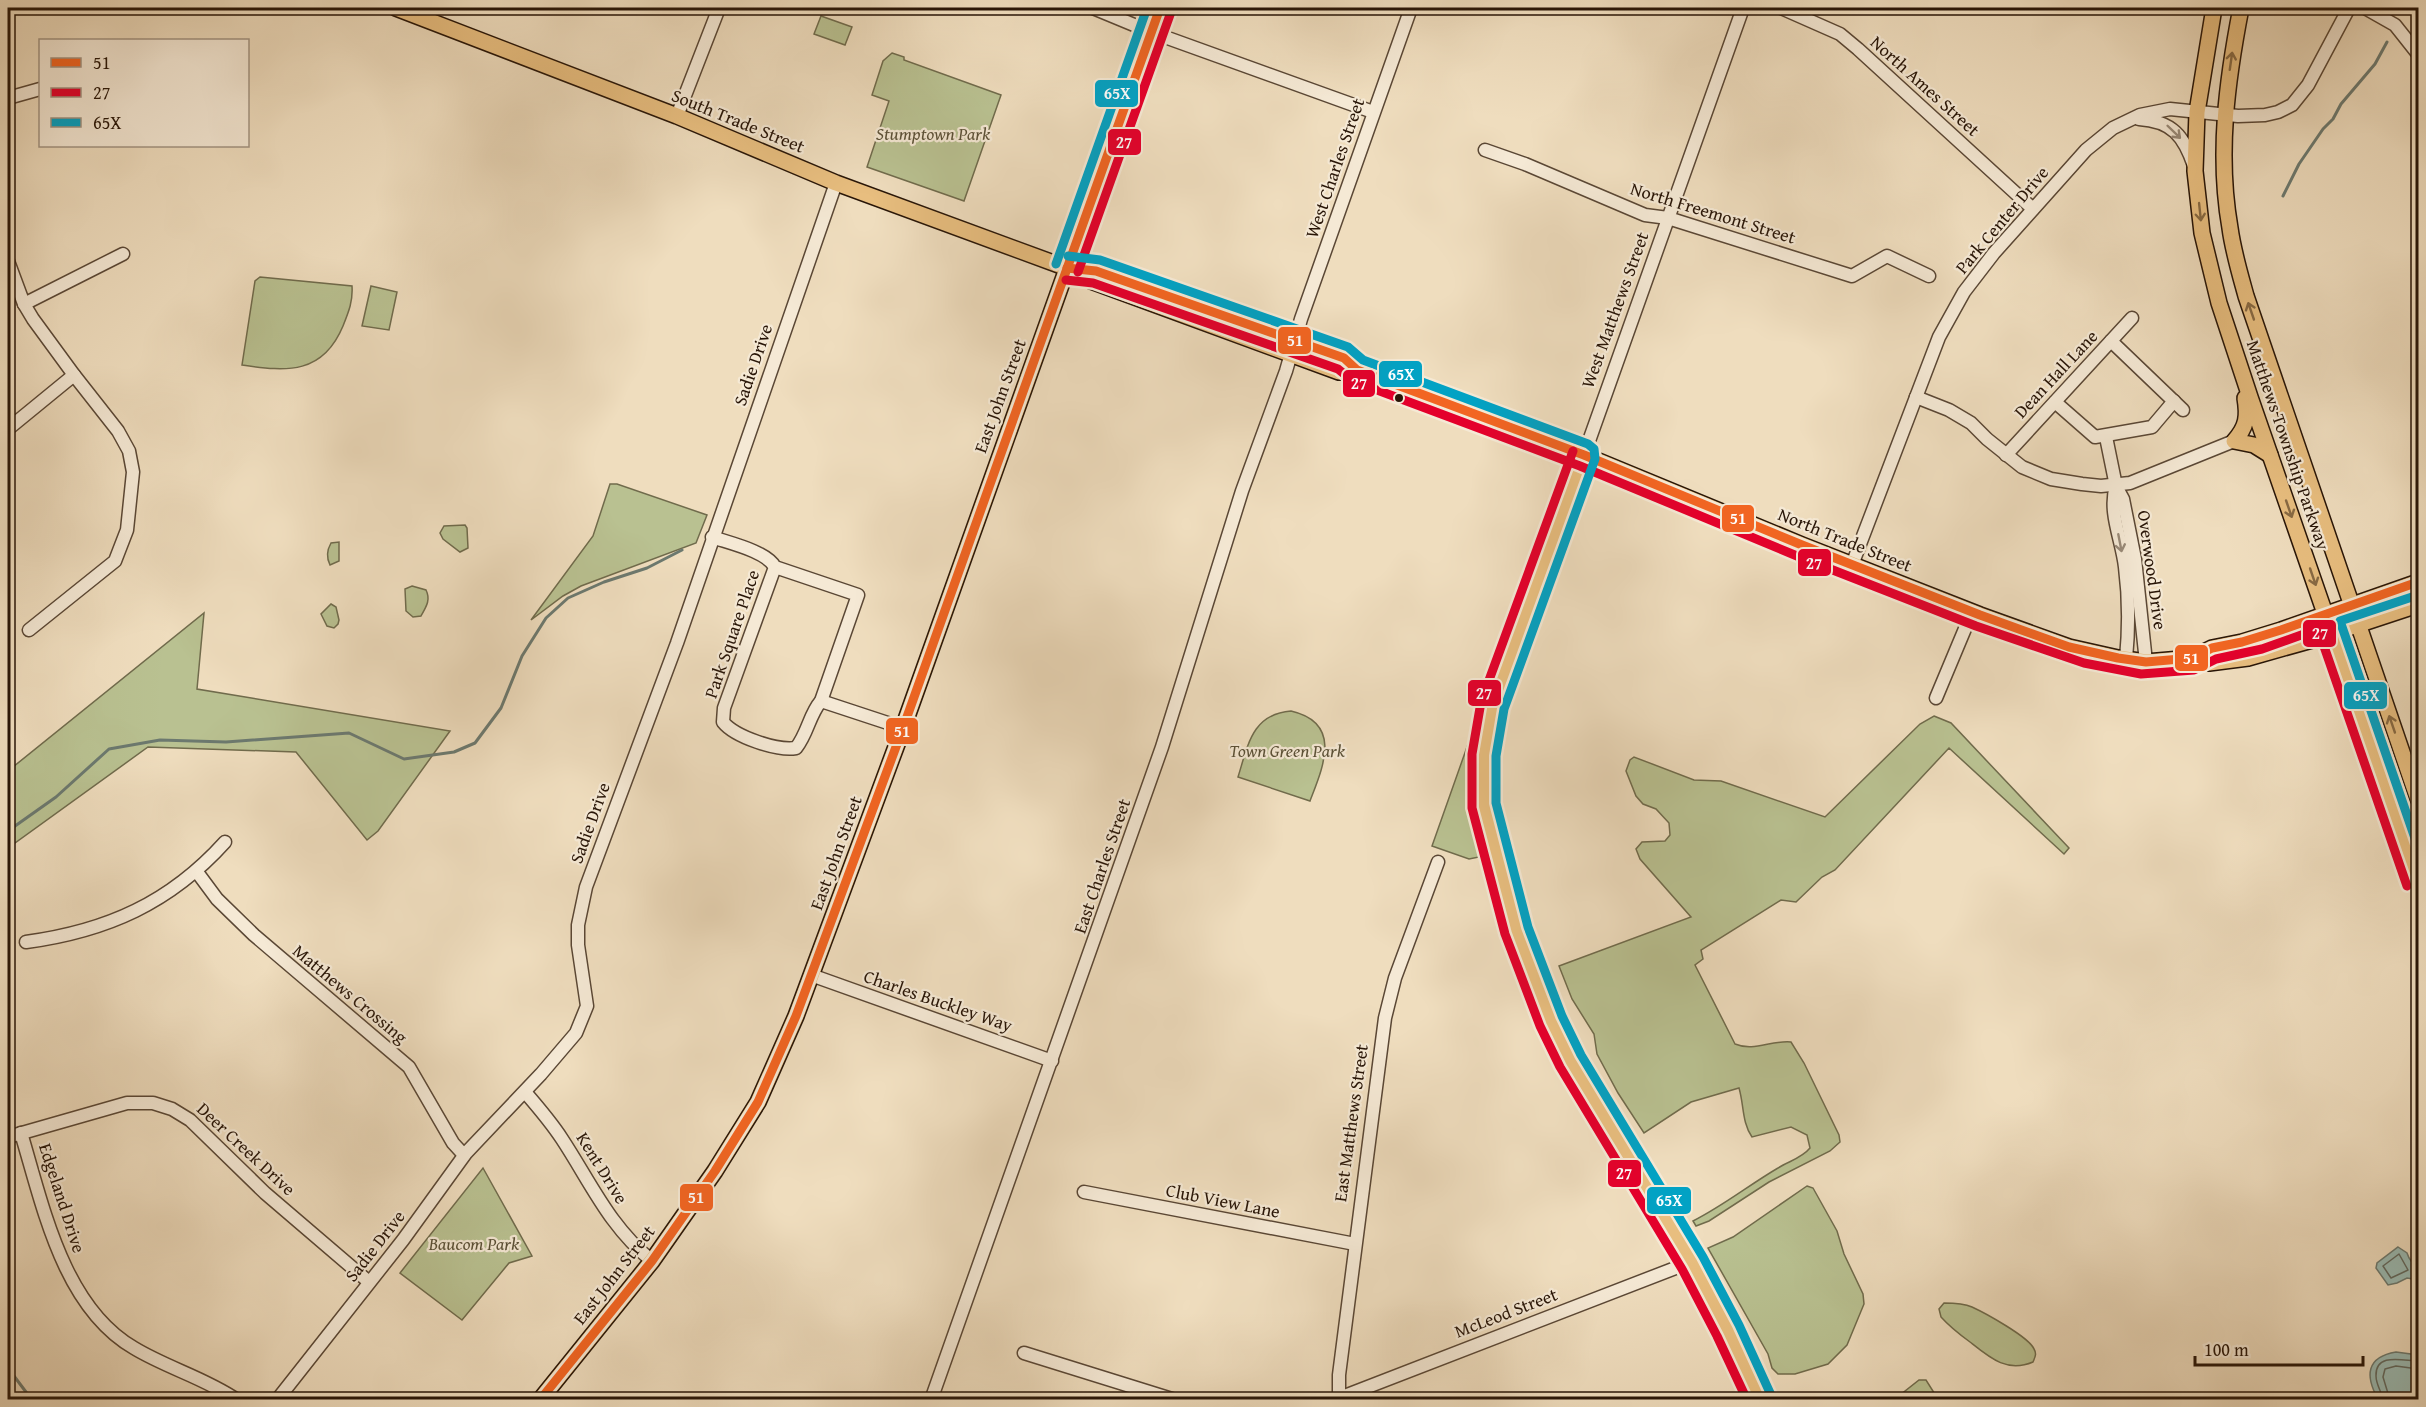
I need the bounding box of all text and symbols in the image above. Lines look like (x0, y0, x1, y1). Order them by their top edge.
street label: North Ames Street (1864, 29, 1987, 143)
legend (39, 39, 249, 147)
text: 51 (93, 49, 110, 76)
one-way arrow (2226, 52, 2237, 71)
text: 27 (93, 79, 110, 106)
line badge: 65X (1094, 79, 1139, 108)
text: 65X (1104, 81, 1130, 105)
street label: South Trade Street (668, 82, 809, 160)
street label: West Charles Street (1298, 94, 1371, 241)
text: 65X (93, 109, 122, 136)
park label: Stumptown Park (876, 120, 991, 147)
one-way arrow (2166, 125, 2181, 139)
line badge: 27 (1107, 128, 1142, 156)
text: 27 (1116, 130, 1132, 154)
street label: Park Center Drive (1948, 160, 2055, 280)
street label: North Freemont Street (1627, 175, 1800, 251)
one-way arrow (2195, 202, 2206, 222)
street label: West Matthews Street (1574, 227, 1656, 392)
one-way arrow (2244, 302, 2255, 321)
street label: Sadie Drive (726, 320, 779, 409)
street label: Dean Hall Lane (2007, 323, 2104, 424)
line badge: 51 (1277, 326, 1312, 355)
text: 51 (1287, 328, 1303, 352)
street label: East John Street (966, 334, 1033, 457)
street label: Matthews Township Parkway (2240, 336, 2337, 553)
line badge: 65X (1378, 360, 1423, 388)
text: 65X (1388, 362, 1414, 386)
line badge: 27 (1342, 369, 1376, 398)
text: 27 (1351, 371, 1367, 395)
unlabelled marker (1393, 392, 1405, 404)
one-way arrow (2285, 499, 2296, 518)
street label: North Trade Street (1774, 500, 1917, 579)
line badge: 51 (1721, 504, 1755, 533)
text: 51 (1730, 506, 1746, 530)
street label: Overwood Drive (2131, 509, 2174, 631)
one-way arrow (2115, 533, 2126, 552)
line badge: 27 (1797, 548, 1832, 577)
text: 27 (1806, 551, 1822, 575)
street label: Park Square Place (697, 566, 766, 702)
one-way arrow (2308, 567, 2319, 586)
line badge: 27 (2302, 619, 2337, 648)
text: 27 (2312, 621, 2328, 645)
line badge: 51 (2174, 644, 2209, 672)
text: 51 (2183, 646, 2199, 670)
line badge: 27 (1467, 679, 1502, 707)
text: 27 (1476, 681, 1492, 705)
line badge: 65X (2343, 681, 2388, 710)
text: 65X (2353, 683, 2379, 707)
one-way arrow (2386, 715, 2397, 734)
line badge: 51 (885, 717, 919, 745)
text: 51 (894, 719, 910, 743)
park label: Town Green Park (1229, 737, 1346, 764)
street label: Sadie Drive (562, 778, 617, 867)
street label: East John Street (802, 791, 869, 914)
street label: East Charles Street (1066, 794, 1137, 937)
street label: Matthews Crossing (287, 937, 414, 1050)
street label: Charles Buckley Way (860, 962, 1016, 1039)
street label: East Matthews Street (1326, 1042, 1375, 1204)
street label: Deer Creek Drive (191, 1096, 302, 1202)
street label: Kent Drive (570, 1127, 635, 1209)
street label: Edgeland Drive (32, 1140, 93, 1256)
line badge: 27 (1607, 1159, 1642, 1188)
text: 27 (1616, 1161, 1632, 1185)
street label: Club View Lane (1164, 1176, 1282, 1225)
line badge: 51 (679, 1183, 714, 1212)
text: 51 (688, 1185, 704, 1209)
line badge: 65X (1646, 1186, 1692, 1215)
text: 65X (1656, 1188, 1682, 1212)
street label: Sadie Drive (338, 1204, 411, 1287)
street label: East John Street (566, 1219, 661, 1330)
park label: Baucom Park (428, 1230, 520, 1257)
street label: McLeod Street (1450, 1280, 1562, 1345)
scale bar (2195, 1329, 2363, 1367)
text: 100 m (2204, 1336, 2249, 1363)

